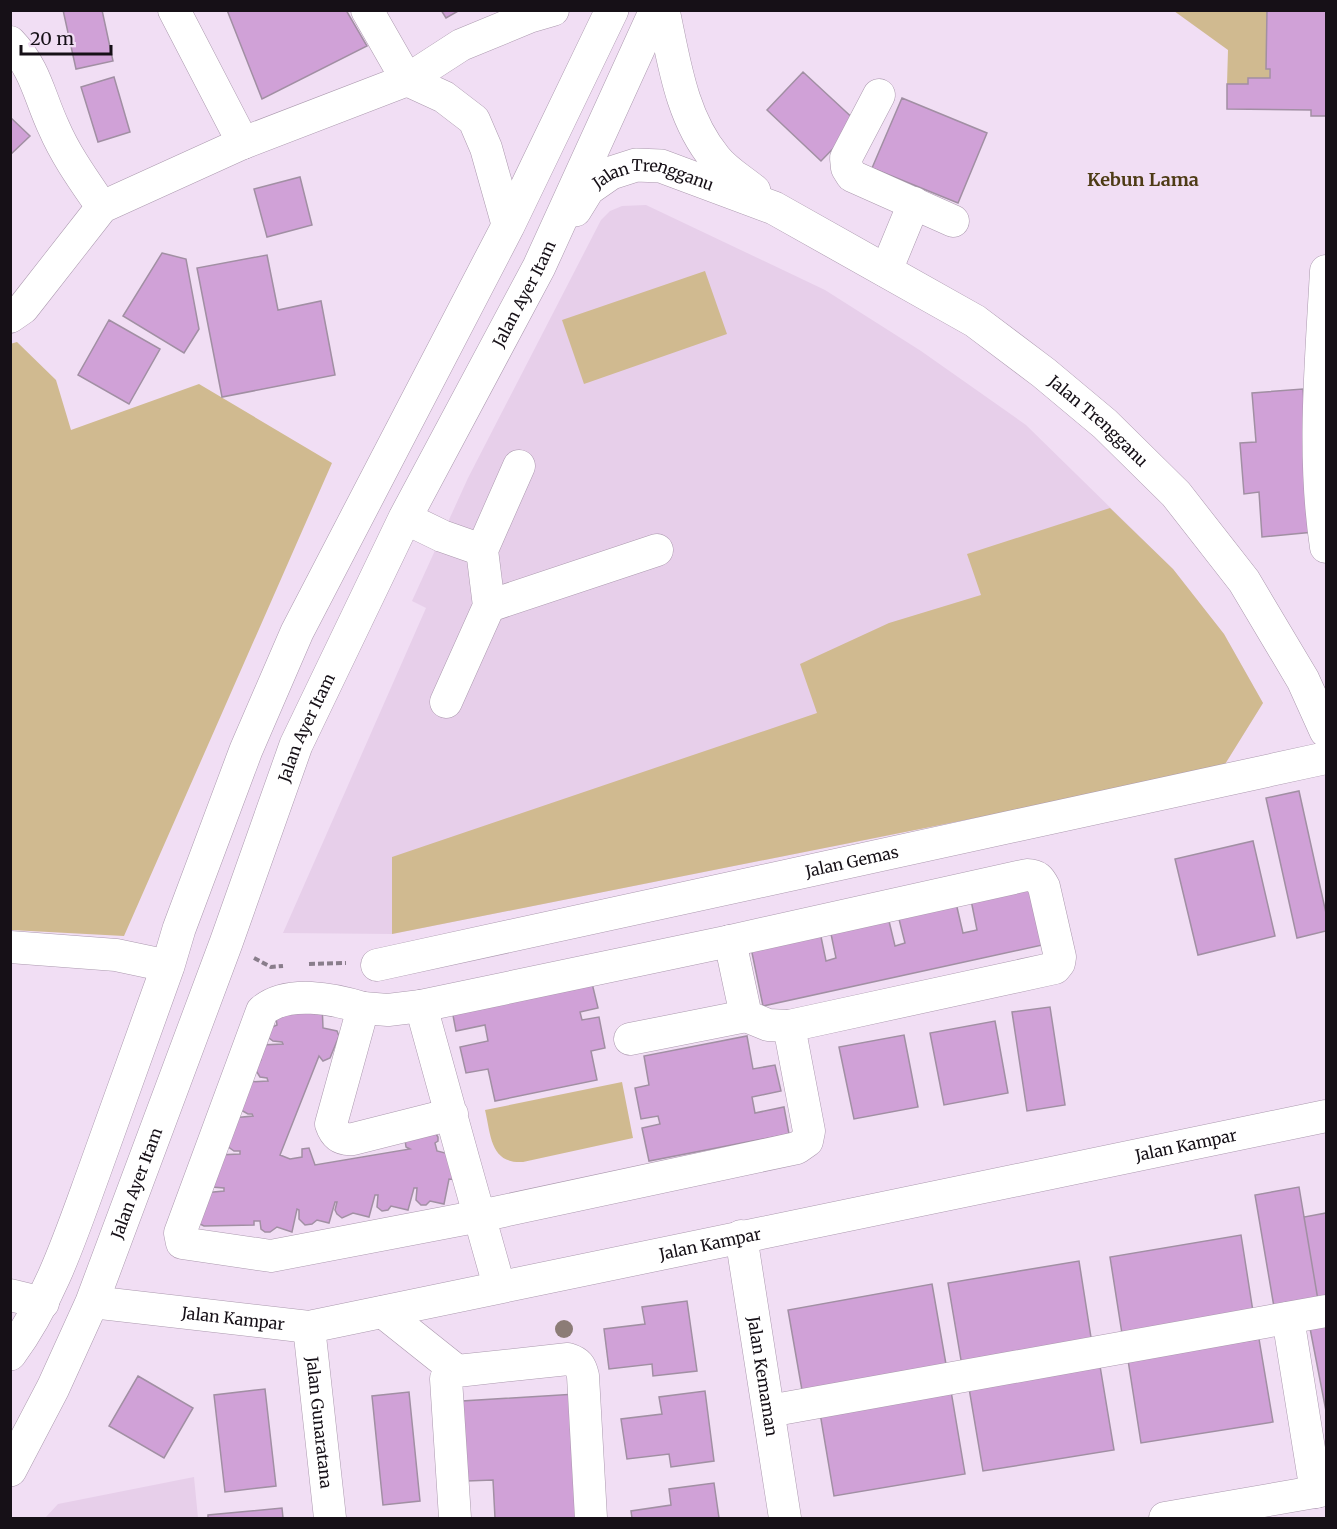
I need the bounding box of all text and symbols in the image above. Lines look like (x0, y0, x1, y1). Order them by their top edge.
scale bar (21, 18, 111, 56)
text: 20 m (30, 27, 74, 50)
text: Jalan Trengganu (588, 155, 717, 195)
district label: Kebun Lama (1087, 168, 1199, 191)
street label: Jalan Trengganu (591, 178, 719, 198)
street label: Jalan Ayer Itam (488, 237, 560, 351)
street label: Jalan Trengganu (1044, 370, 1152, 471)
street label: Jalan Ayer Itam (273, 670, 339, 786)
street label: Jalan Gemas (802, 842, 900, 882)
street label: Jalan Ayer Itam (106, 1125, 166, 1242)
street label: Jalan Kampar (1132, 1125, 1239, 1166)
street label: Jalan Kampar (656, 1223, 763, 1264)
street label: Jalan Kampar (179, 1302, 286, 1334)
street label: Jalan Kemaman (744, 1314, 782, 1438)
street label: Jalan Gunaratana (302, 1354, 337, 1490)

